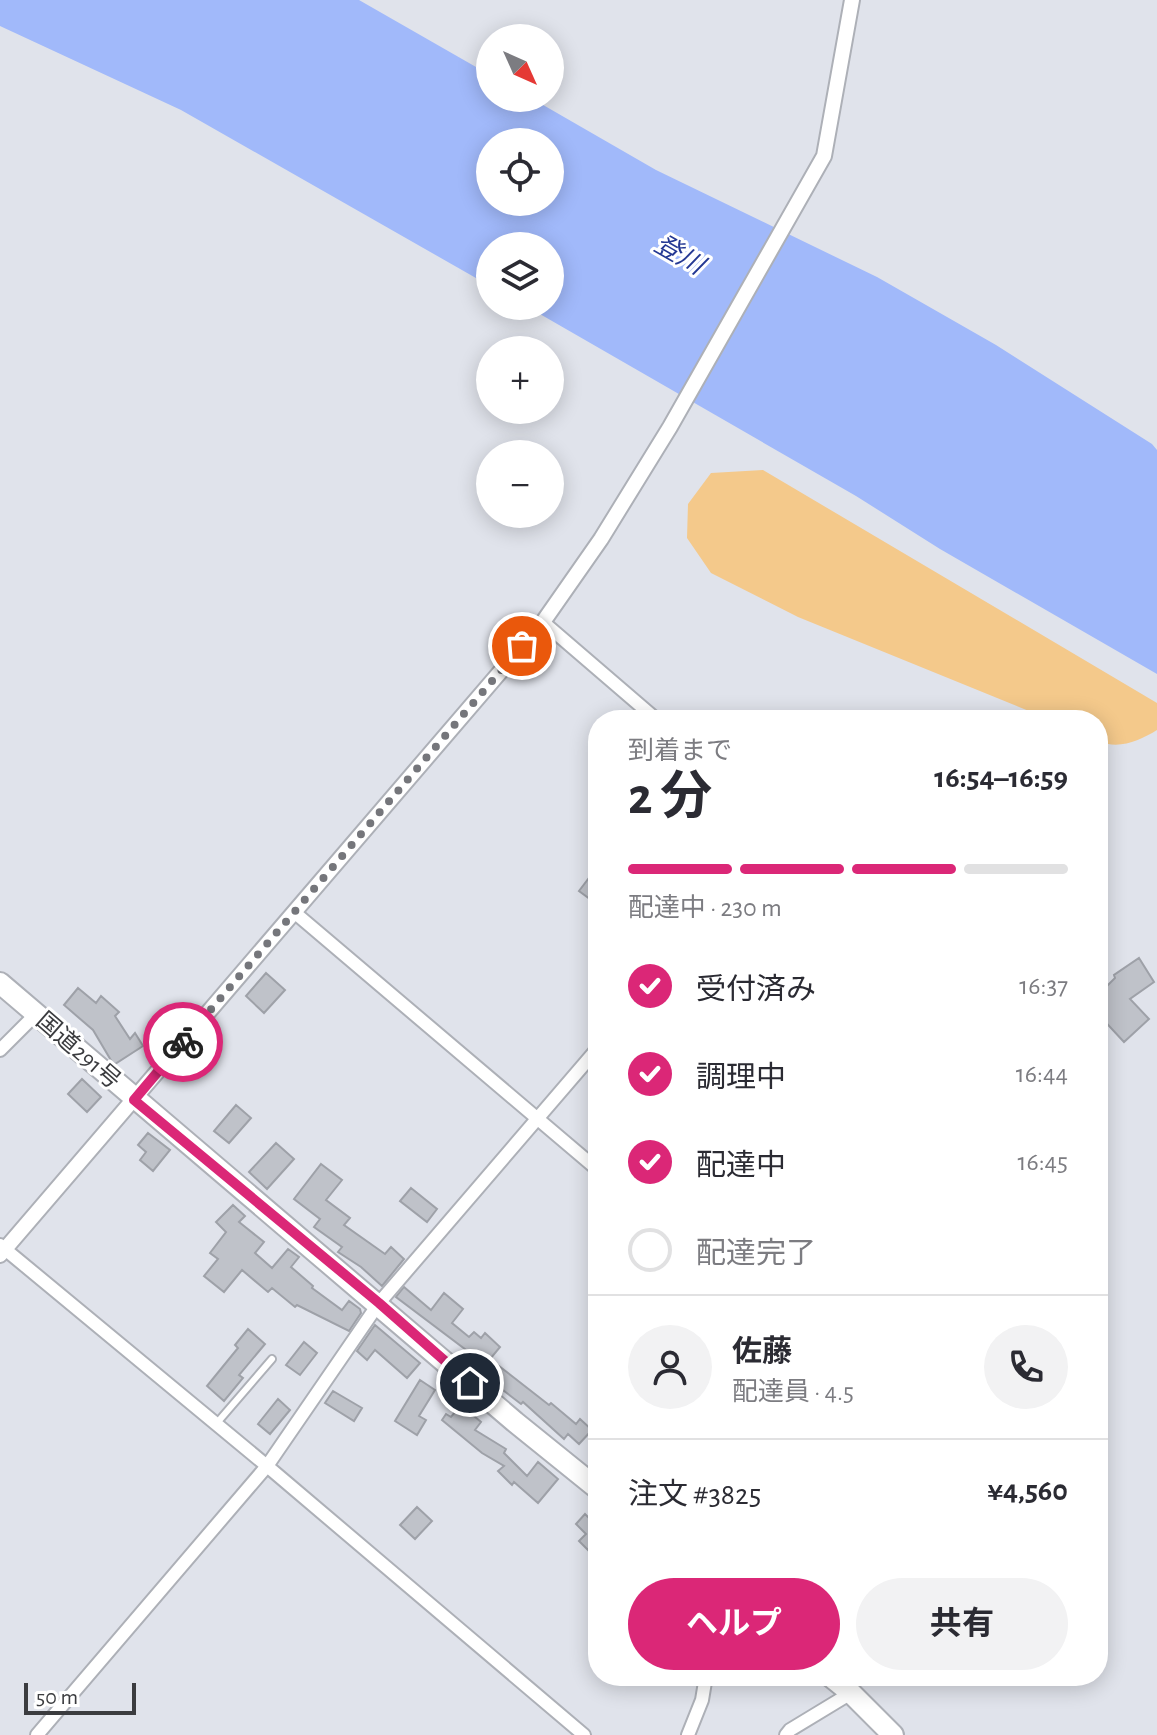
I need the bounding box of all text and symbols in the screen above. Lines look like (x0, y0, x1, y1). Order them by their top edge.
north arrow (476, 24, 564, 112)
map controls (476, 24, 564, 528)
button: locate (476, 128, 564, 216)
water label: 登川 (650, 230, 711, 281)
button: layers (476, 232, 564, 320)
button: + (476, 336, 564, 424)
button: − (476, 440, 564, 528)
pin (488, 612, 556, 680)
icon: bag (500, 624, 544, 668)
text: 到着まで (628, 738, 732, 764)
text: 16:54–16:59 (934, 763, 1068, 793)
text: 2 分 (628, 771, 712, 823)
text: 配達中 · 230 m (628, 895, 782, 921)
icon: check (628, 964, 672, 1008)
text: 16:37 (1019, 973, 1068, 999)
text: 受付済み (696, 975, 816, 1005)
courier (143, 1002, 223, 1082)
street label: 国道291号 (31, 1007, 126, 1094)
icon: bike (161, 1020, 205, 1064)
icon: check (628, 1052, 672, 1096)
text: 16:44 (1016, 1061, 1068, 1087)
text: 調理中 (696, 1063, 786, 1093)
icon: check (628, 1140, 672, 1184)
text: 16:45 (1018, 1149, 1068, 1175)
text: 配達中 (696, 1151, 786, 1181)
text: 配達完了 (696, 1239, 816, 1269)
button: person (628, 1325, 712, 1409)
button: phone (984, 1325, 1068, 1409)
text: 佐藤 (732, 1337, 792, 1367)
pin (436, 1349, 504, 1417)
icon: home (448, 1361, 492, 1405)
text: 配達員 · 4.5 (732, 1379, 854, 1405)
text: ¥4,560 (987, 1476, 1068, 1506)
text: 注文 #3825 (628, 1480, 761, 1510)
button: ヘルプ (628, 1578, 840, 1670)
button: 共有 (856, 1578, 1068, 1670)
scale bar (24, 1679, 136, 1715)
text: 50 m (36, 1686, 78, 1708)

